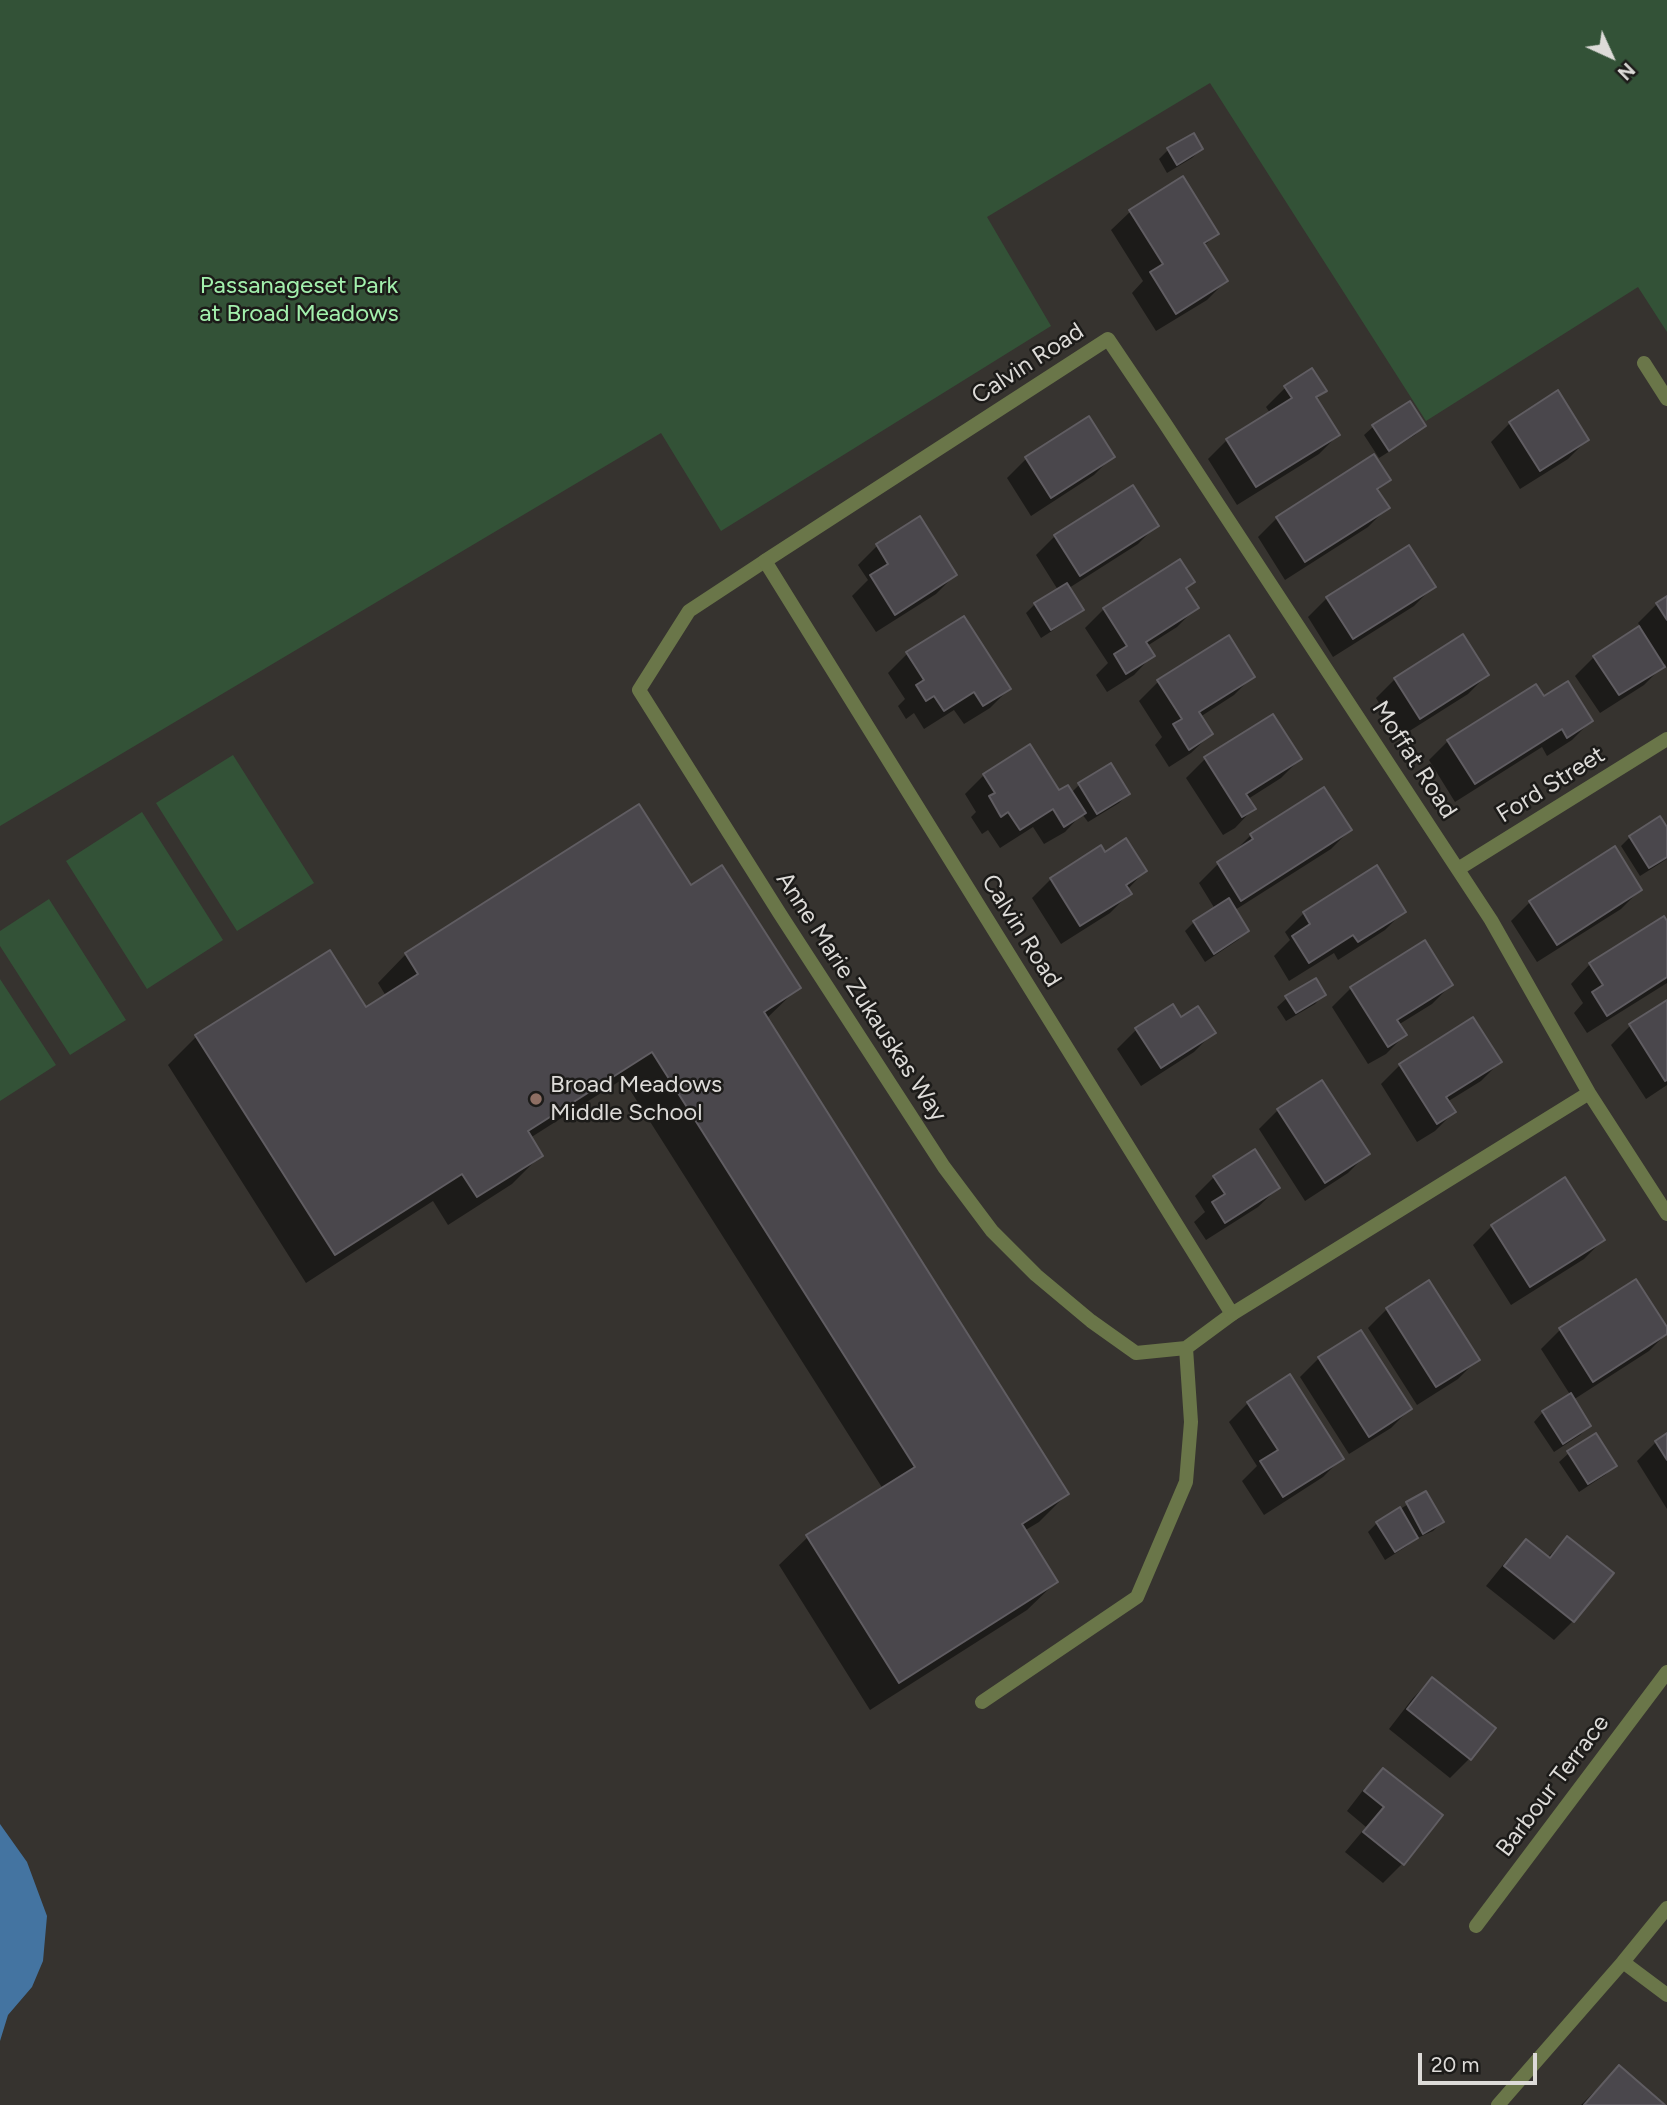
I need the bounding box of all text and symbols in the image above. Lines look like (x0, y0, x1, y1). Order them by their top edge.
north arrow (1576, 21, 1646, 91)
text: N (1613, 58, 1640, 85)
park label: Passanageset Park at Broad Meadows (199, 272, 399, 328)
street label: Calvin Road (967, 317, 1089, 411)
street label: Moffat Road (1365, 696, 1463, 824)
street label: Ford Street (1492, 740, 1610, 830)
street label: Anne Marie Zukauskas Way (769, 867, 953, 1127)
street label: Calvin Road (975, 869, 1067, 993)
place label: Broad Meadows Middle School (550, 1071, 722, 1127)
marker: Broad Meadows Middle School (528, 1091, 544, 1107)
street label: Barbour Terrace (1490, 1710, 1616, 1862)
scale bar (1422, 2038, 1541, 2082)
text: 20 m (1431, 2052, 1479, 2077)

